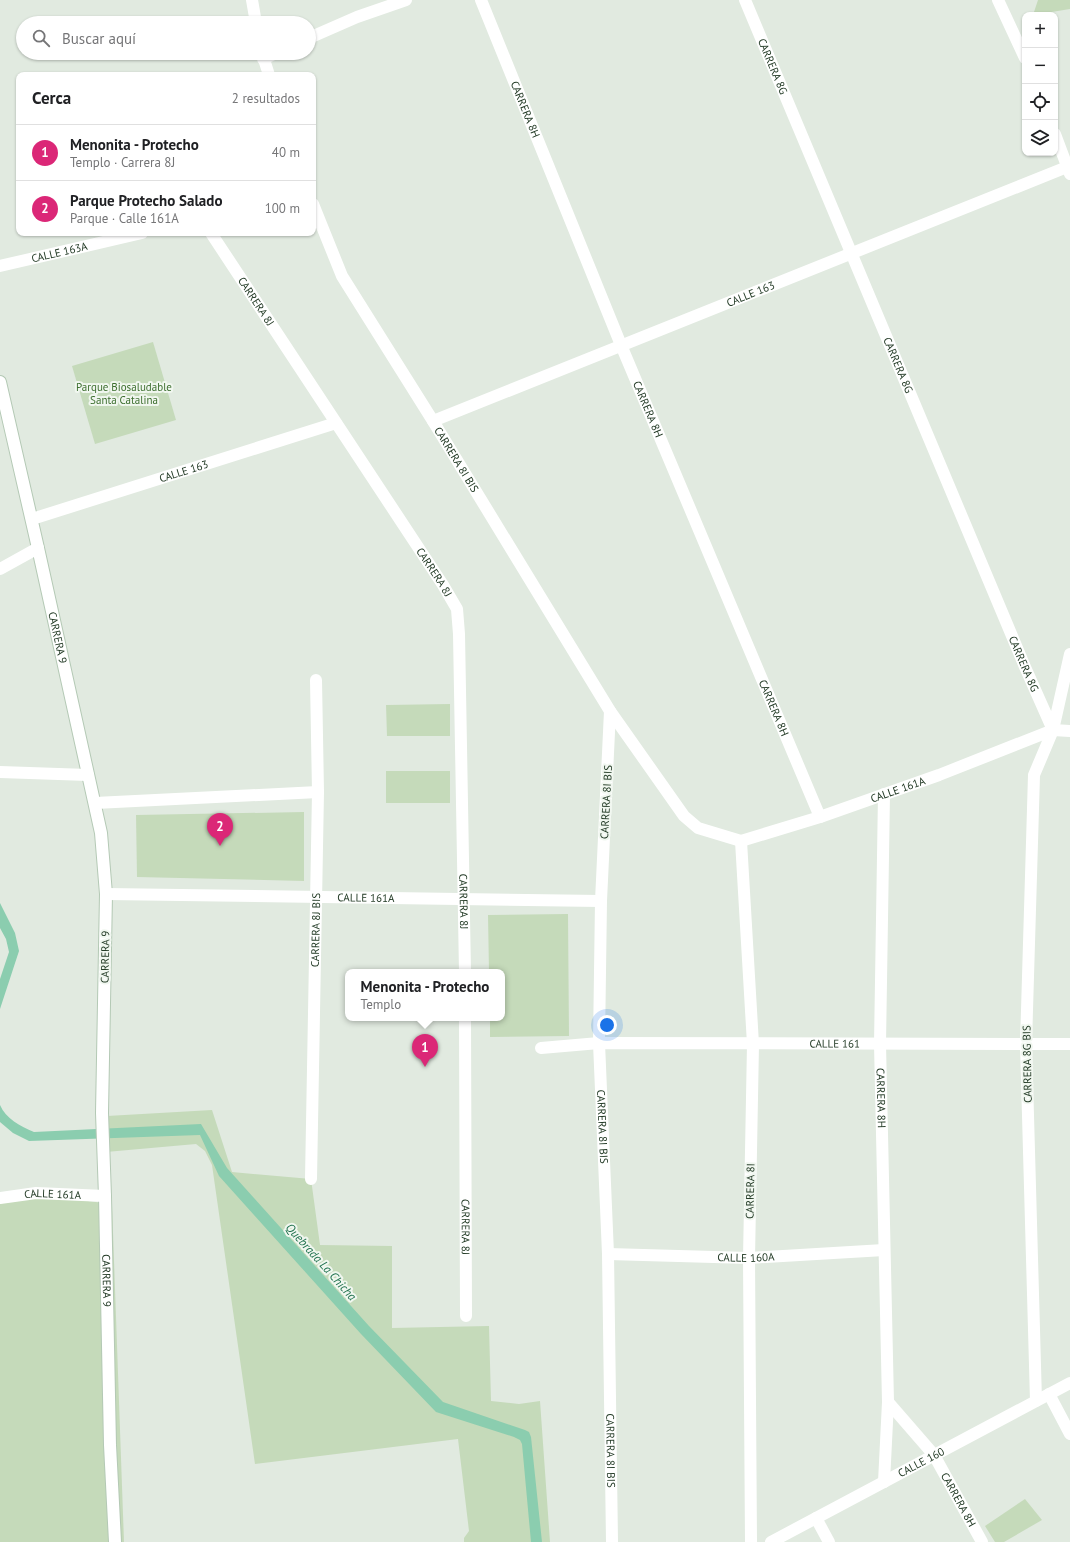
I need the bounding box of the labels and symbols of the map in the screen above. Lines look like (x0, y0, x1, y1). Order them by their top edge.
street label: CARRERA 8G (755, 36, 791, 97)
street label: CARRERA 8H (508, 79, 543, 140)
street label: CALLE 163A (30, 239, 89, 265)
street label: CARRERA 8J (235, 274, 277, 329)
street label: CALLE 163 (724, 278, 777, 310)
street label: CARRERA 8G (880, 335, 916, 395)
street label: CARRERA 8H (630, 379, 666, 440)
park label: Parque Biosaludable Santa Catalina (76, 380, 172, 407)
street label: CARRERA 8I BIS (431, 424, 482, 495)
street label: CALLE 163 (157, 457, 210, 485)
street label: CARRERA 8J (413, 545, 455, 599)
street label: CARRERA 9 (45, 610, 70, 665)
street label: CARRERA 8G (1006, 634, 1042, 694)
street label: CARRERA 8H (756, 677, 792, 738)
street label: CARRERA 8I BIS (597, 764, 615, 839)
street label: CALLE 161A (868, 773, 928, 806)
pin: 2 (207, 813, 233, 846)
street label: CARRERA 8J (456, 873, 471, 930)
street label: CALLE 161A (337, 890, 395, 905)
street label: CARRERA 8J BIS (308, 893, 323, 967)
street label: CARRERA 9 (98, 931, 112, 983)
your location (597, 1015, 617, 1035)
street label: CARRERA 8G BIS (1019, 1025, 1035, 1103)
pin: 1 (412, 1034, 438, 1067)
street label: CALLE 161 (809, 1036, 860, 1051)
street label: CARRERA 8H (874, 1068, 889, 1128)
street label: CARRERA 8I BIS (594, 1089, 611, 1164)
street label: CARRERA 8I (743, 1163, 757, 1219)
street label: CALLE 161A (23, 1186, 82, 1202)
street label: CARRERA 8J (459, 1199, 473, 1255)
water label: Quebrada La Chicha (283, 1220, 360, 1303)
street label: CALLE 160A (717, 1249, 775, 1265)
street label: CARRERA 9 (99, 1254, 114, 1307)
street label: CARRERA 8I BIS (603, 1413, 618, 1488)
street label: CALLE 160 (895, 1444, 947, 1480)
street label: CARRERA 8H (938, 1470, 979, 1529)

